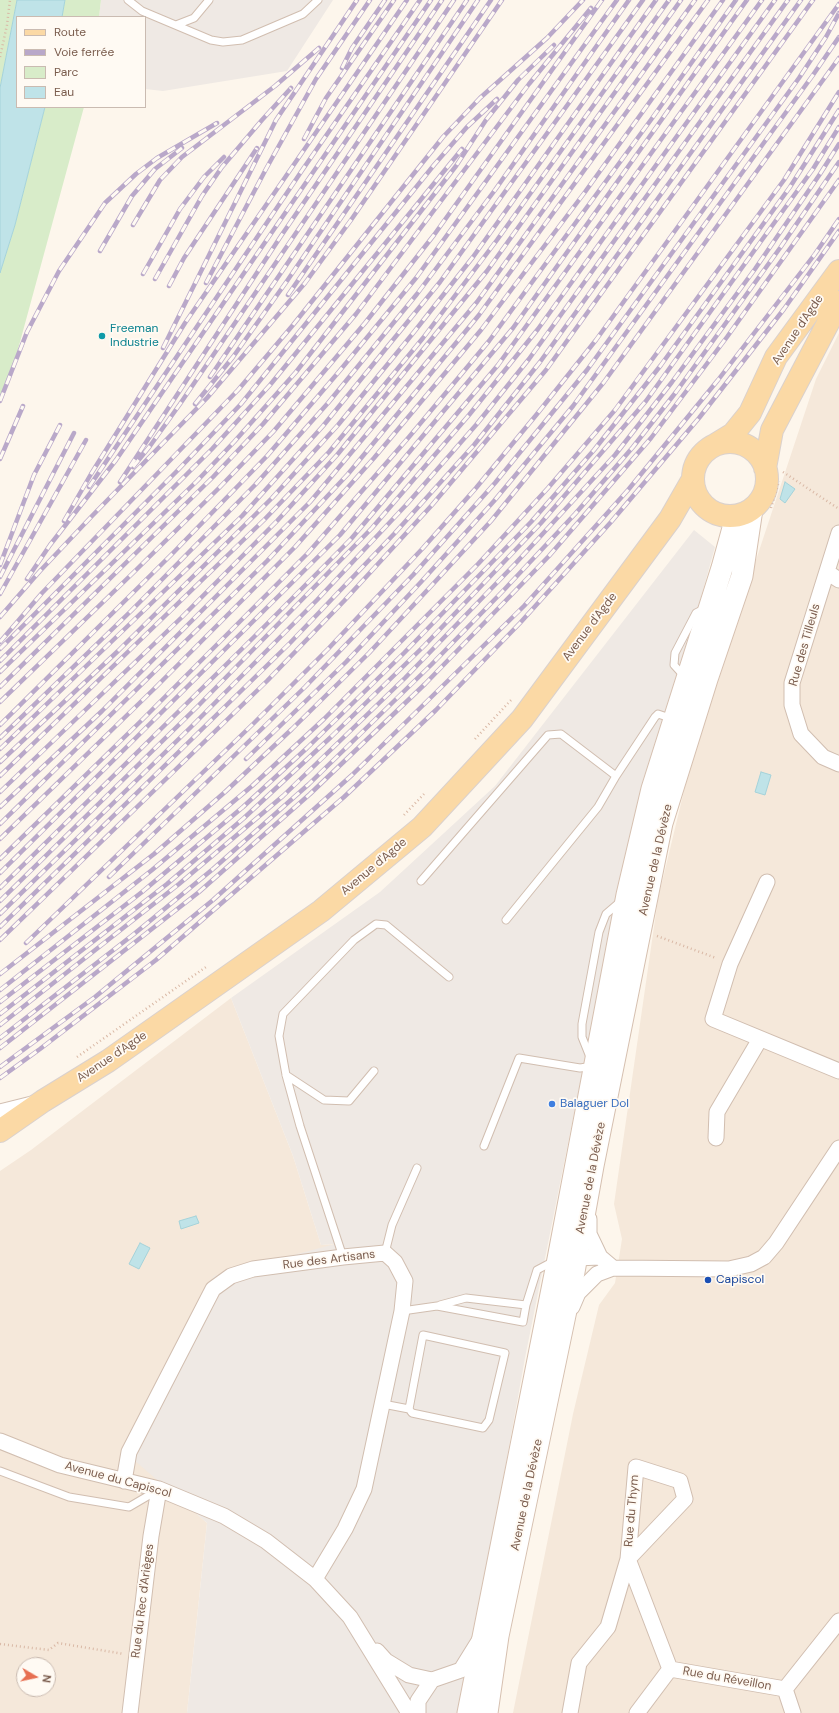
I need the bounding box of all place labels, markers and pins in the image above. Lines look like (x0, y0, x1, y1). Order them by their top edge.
place label: Freeman Industrie (110, 322, 159, 350)
marker: Freeman Industrie (97, 331, 107, 341)
place label: Balaguer Dol (560, 1097, 629, 1111)
marker: Balaguer Dol (547, 1099, 557, 1109)
place label: Capiscol (716, 1273, 764, 1287)
marker: Capiscol (703, 1275, 713, 1285)

